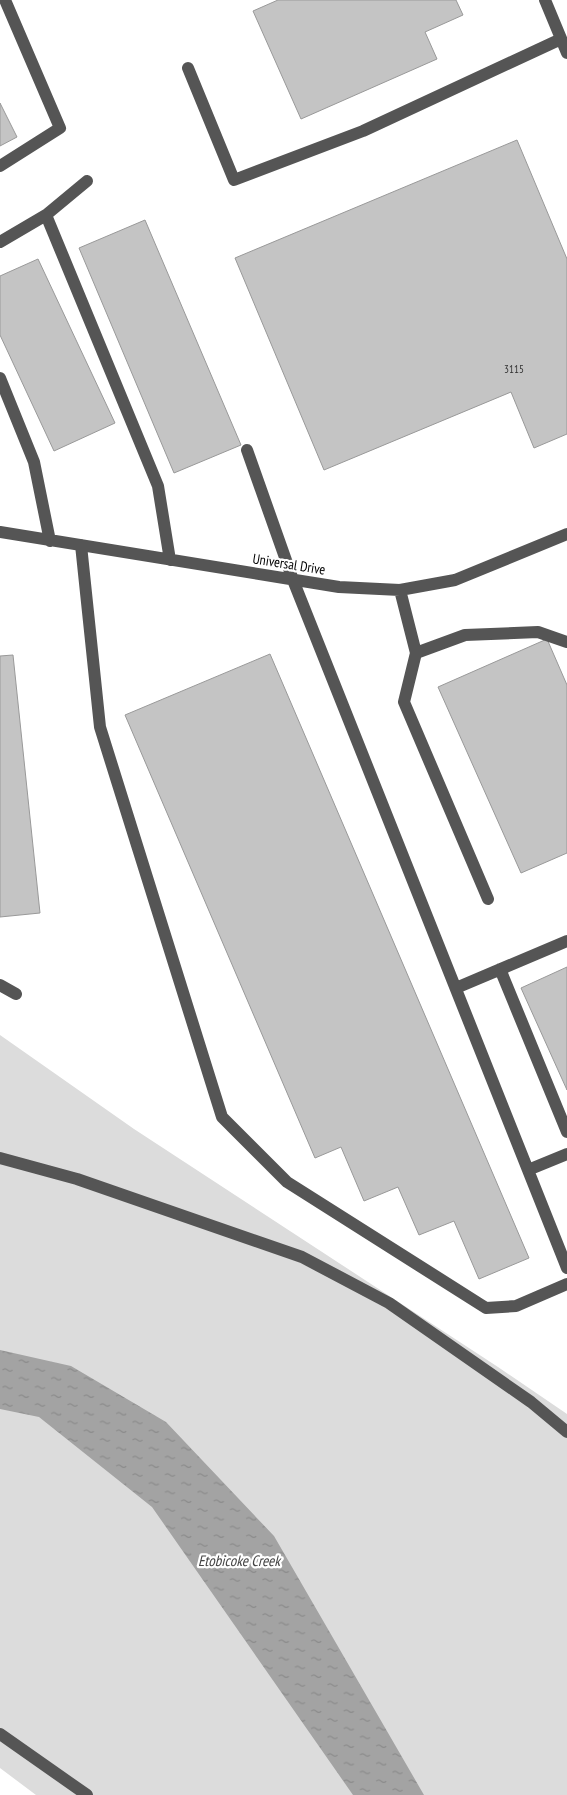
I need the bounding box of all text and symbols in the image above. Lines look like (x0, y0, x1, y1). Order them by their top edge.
house number: 3115 (504, 362, 524, 376)
street label: Universal Drive (251, 549, 327, 579)
water label: Etobicoke Creek (198, 1551, 282, 1570)

